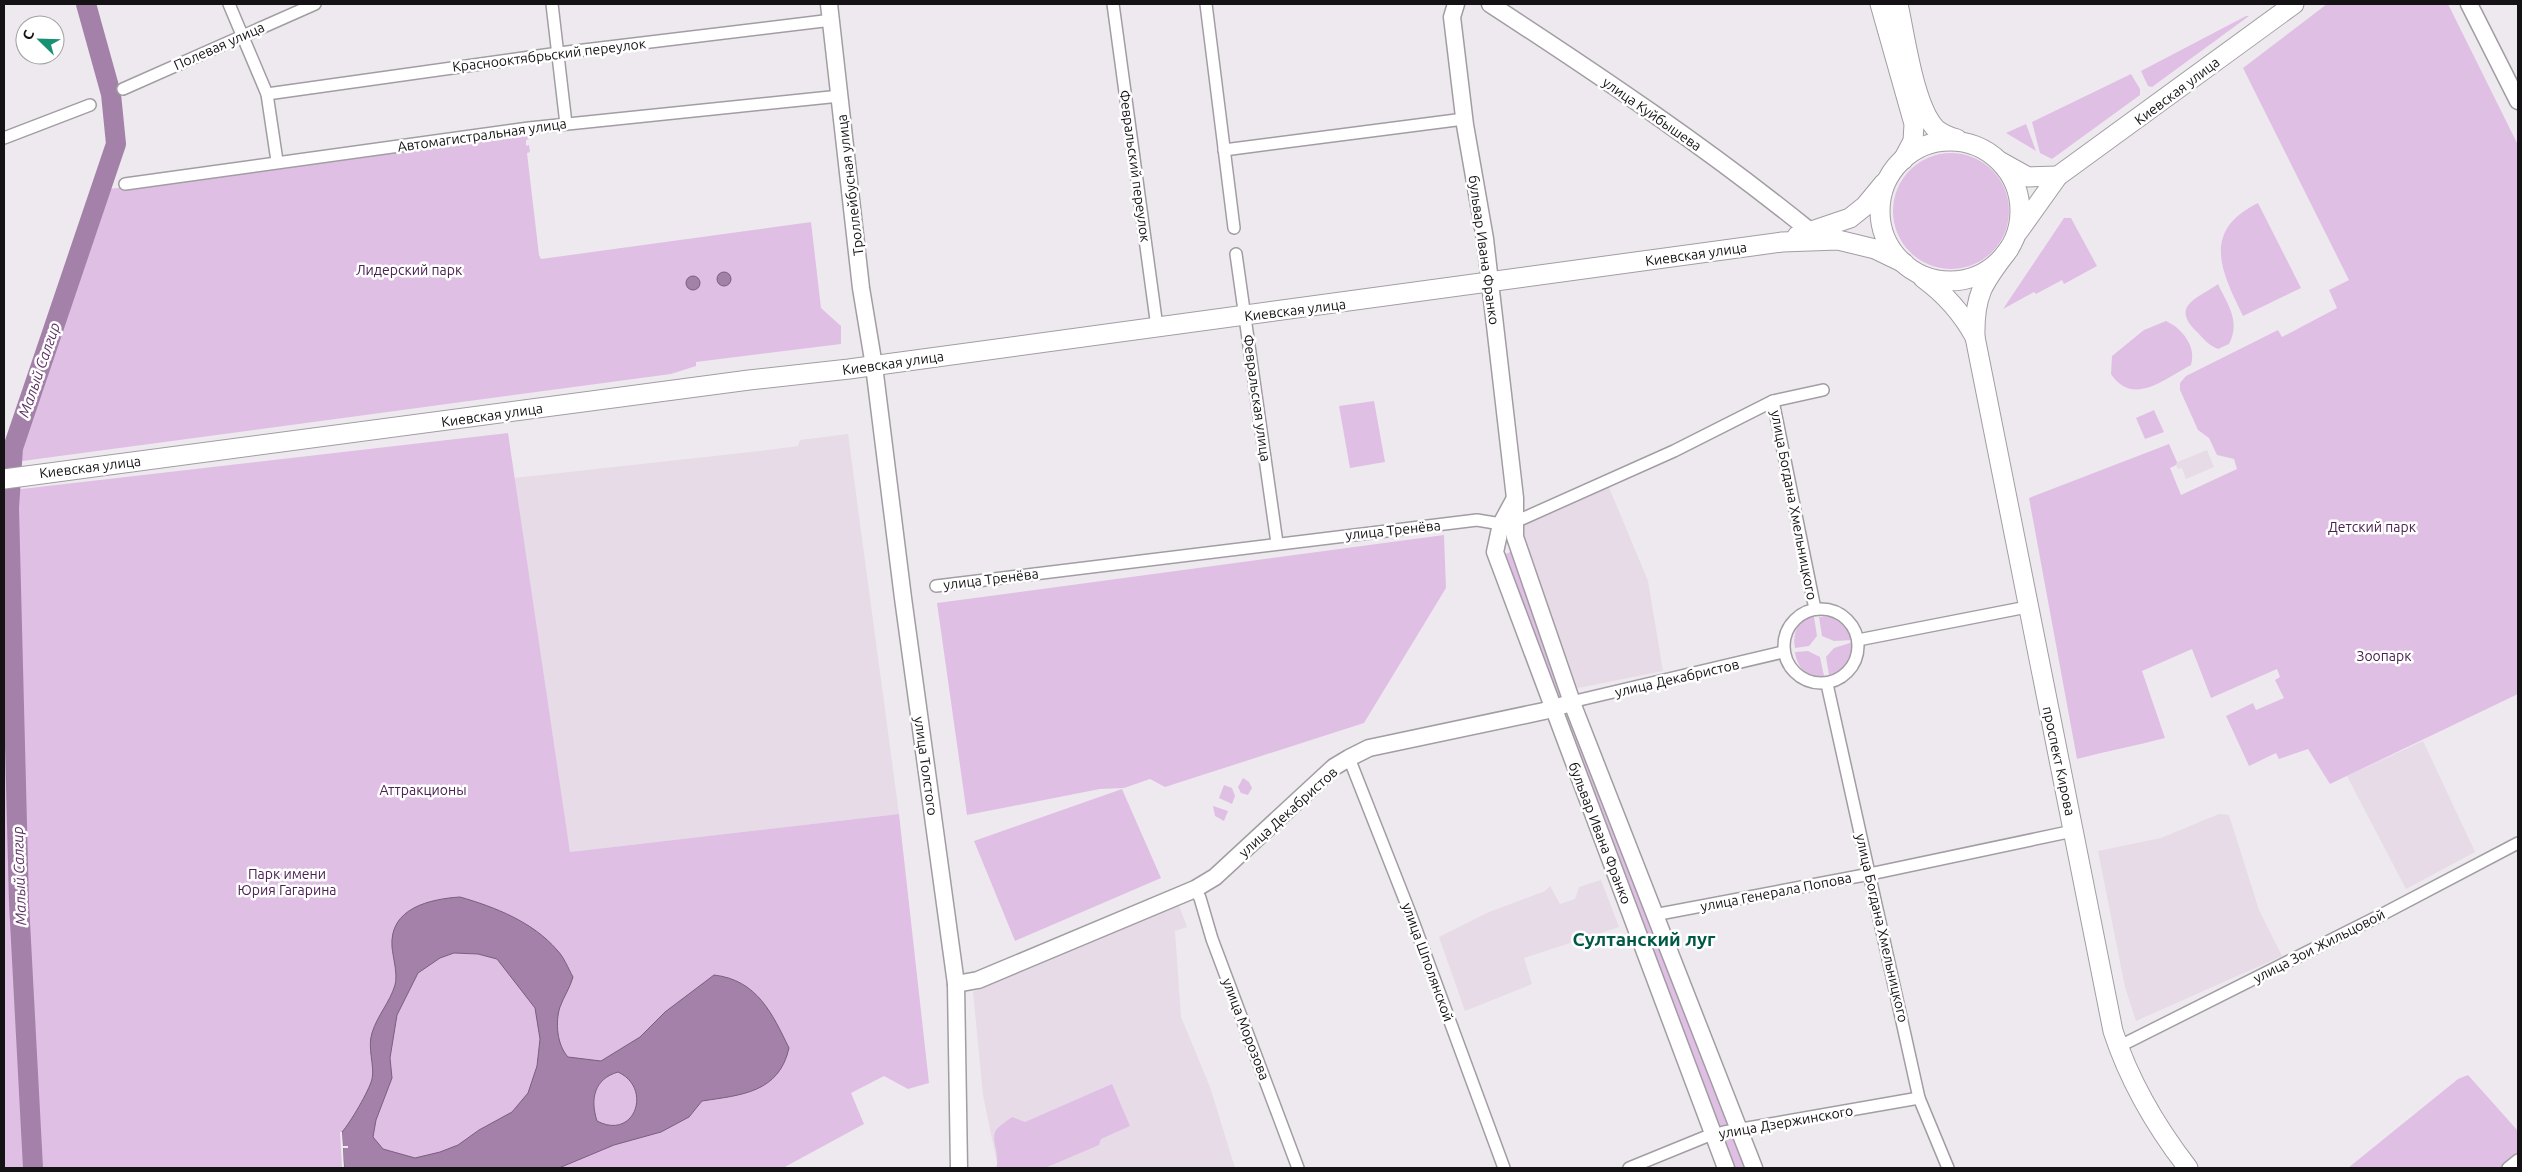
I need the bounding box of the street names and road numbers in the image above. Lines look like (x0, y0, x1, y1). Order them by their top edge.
street label: Полевая улица (171, 19, 267, 73)
street label: Краснооктябрьский переулок (451, 35, 647, 75)
street label: Киевская улица (2131, 54, 2223, 128)
street label: улица Куйбышева (1599, 74, 1705, 154)
street label: Февральский переулок (1116, 89, 1154, 243)
street label: Троллейбусная улица (833, 114, 867, 256)
street label: Автомагистральная улица (396, 115, 568, 155)
street label: бульвар Ивана Франко (1466, 174, 1502, 326)
street label: Киевская улица (1644, 239, 1748, 269)
street label: Киевская улица (1243, 296, 1347, 324)
street label: Февральская улица (1240, 333, 1274, 463)
street label: Киевская улица (841, 348, 945, 378)
street label: Киевская улица (440, 400, 544, 430)
street label: улица Богдана Хмельницкого (1768, 409, 1820, 601)
street label: Киевская улица (38, 453, 142, 481)
street label: улица Тренёва (1345, 517, 1441, 543)
street label: улица Тренёва (943, 565, 1039, 593)
street label: улица Декабристов (1613, 656, 1741, 700)
street label: проспект Кирова (2040, 705, 2078, 817)
street label: улица Толстого (911, 715, 941, 817)
street label: бульвар Ивана Франко (1566, 760, 1634, 906)
street label: улица Декабристов (1235, 764, 1341, 860)
street label: улица Богдана Хмельницкого (1852, 832, 1912, 1024)
street label: улица Генерала Попова (1699, 869, 1853, 915)
street label: улица Шполянской (1399, 900, 1457, 1024)
street label: улица Зои Жильцовой (2251, 906, 2387, 986)
street label: улица Морозова (1219, 976, 1273, 1082)
street label: улица Дзержинского (1718, 1102, 1854, 1142)

